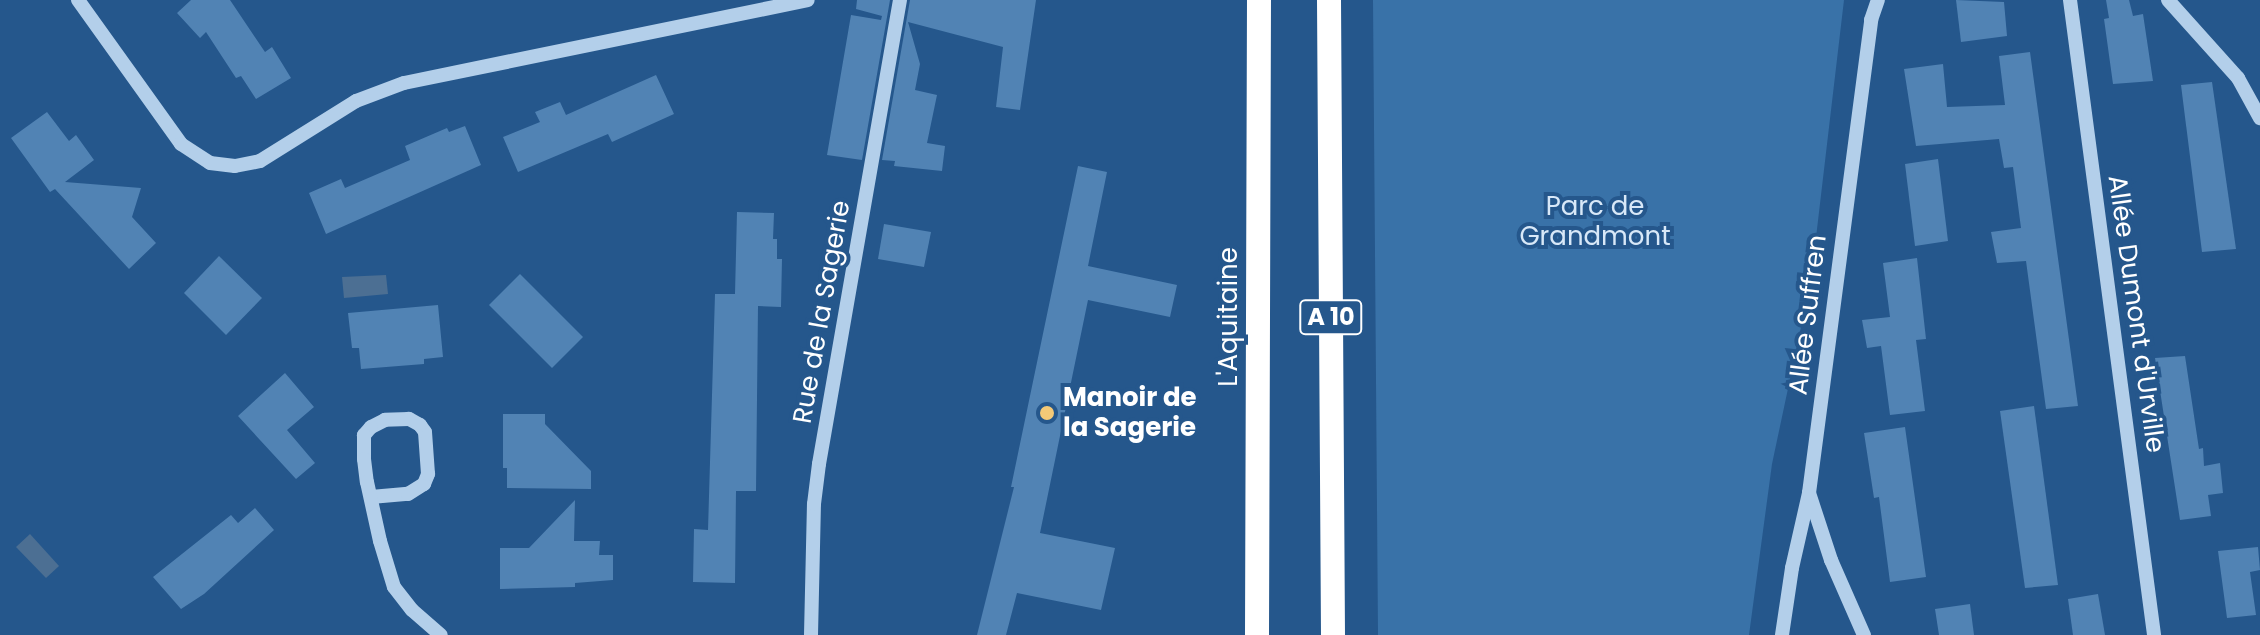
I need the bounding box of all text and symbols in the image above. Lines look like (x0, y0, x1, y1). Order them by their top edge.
street label: Allée Dumont d'Urville (2101, 173, 2171, 455)
park label: Parc de Grandmont (1519, 191, 1671, 252)
street label: Rue de la Sagerie (787, 198, 857, 426)
street label: Allée Suffren (1783, 233, 1833, 397)
street label: L'Aquitaine (1213, 247, 1245, 387)
road number: A 10 (1299, 297, 1363, 337)
place label: Manoir de la Sagerie (1063, 382, 1197, 444)
marker: Manoir de la Sagerie (1038, 404, 1056, 422)

